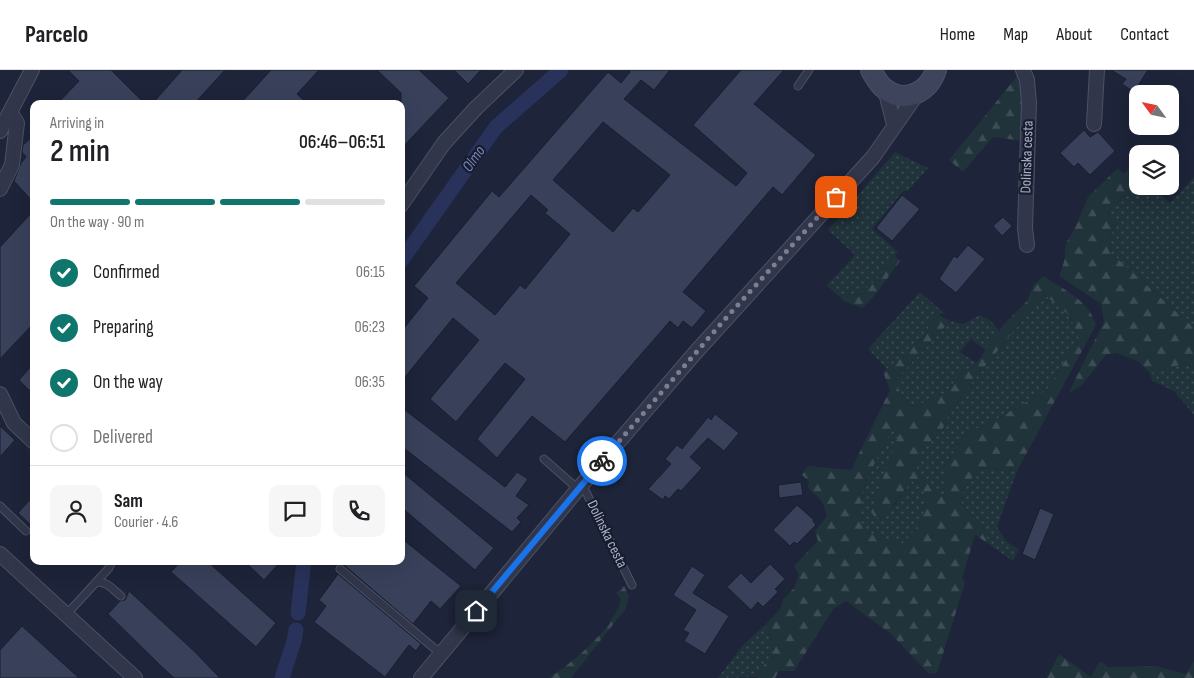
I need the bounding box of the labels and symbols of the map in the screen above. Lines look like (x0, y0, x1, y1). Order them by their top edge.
north arrow (1129, 85, 1179, 135)
street label: Dolinska cesta (1016, 120, 1038, 194)
water label: Olmo (458, 142, 490, 176)
pin (815, 176, 857, 218)
courier (577, 436, 627, 486)
street label: Dolinska cesta (582, 497, 632, 571)
pin (455, 590, 497, 632)

